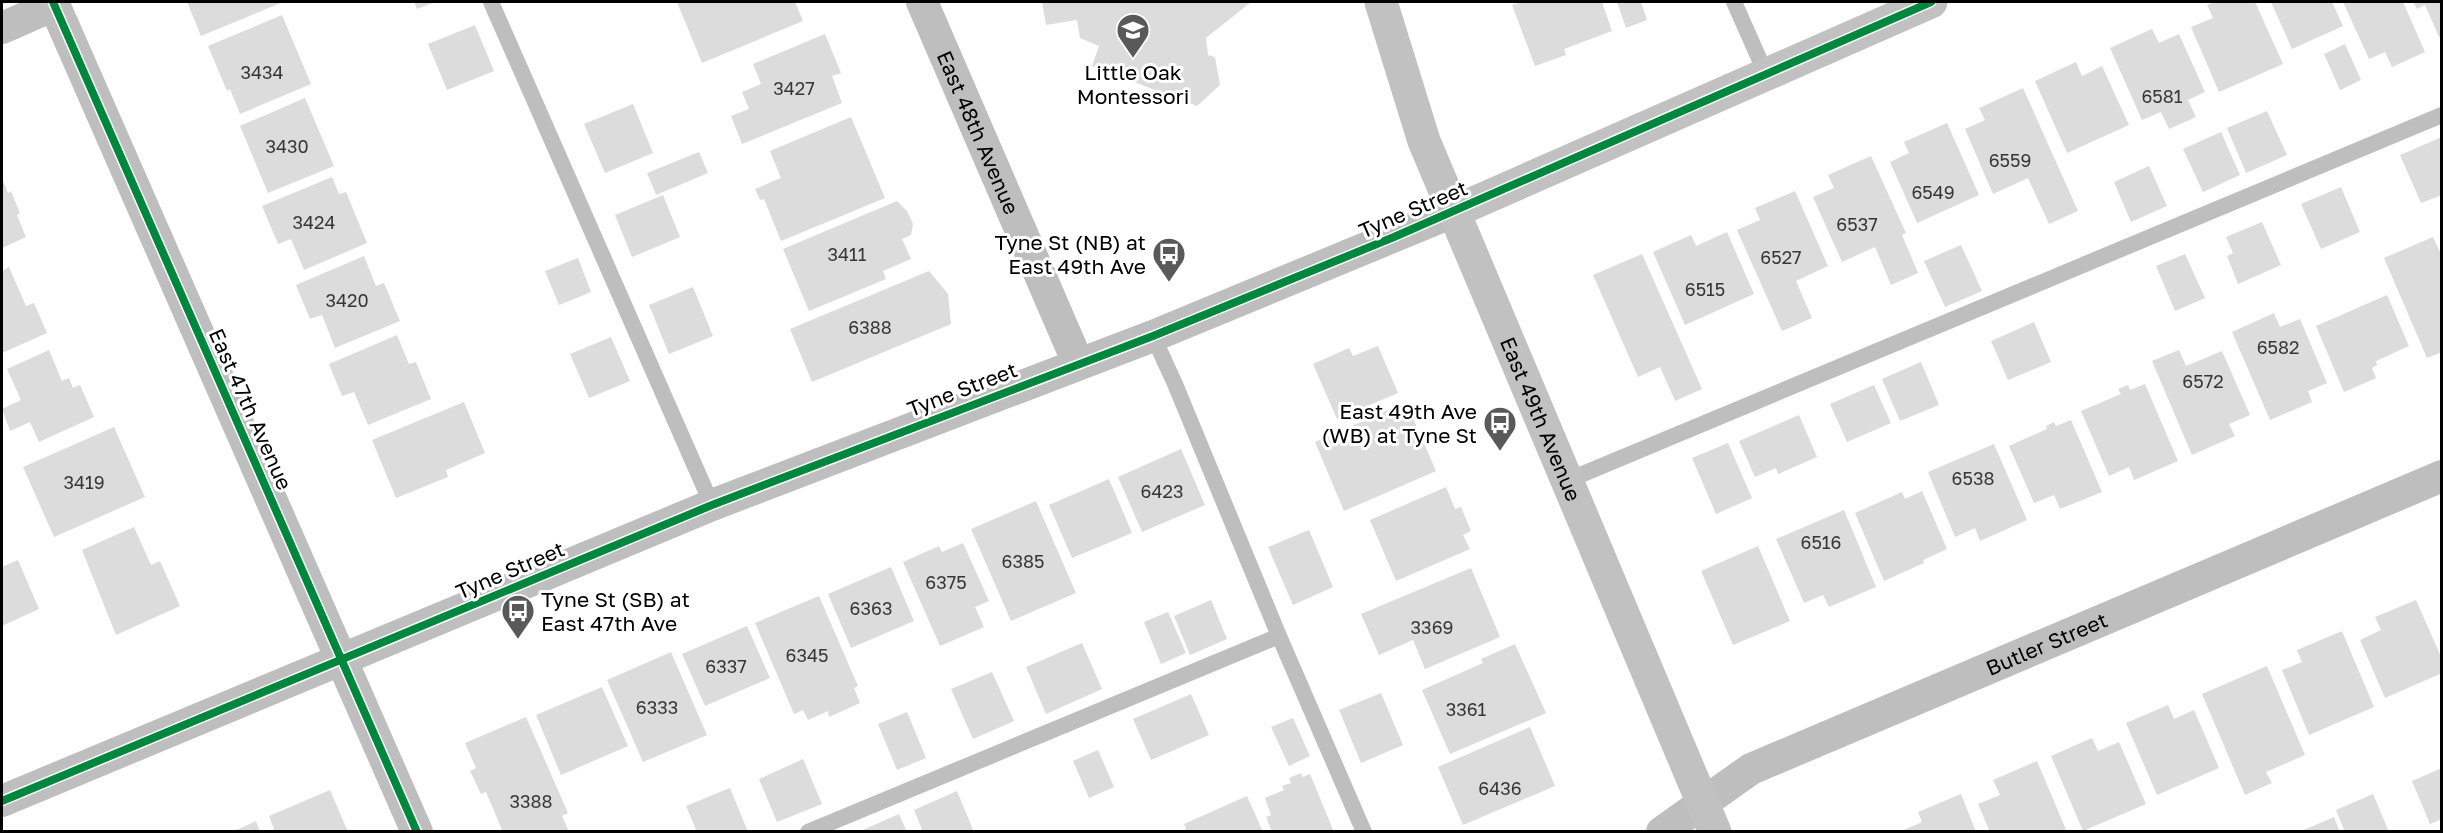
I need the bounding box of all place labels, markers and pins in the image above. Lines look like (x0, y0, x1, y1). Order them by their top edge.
school or university icon: Little Oak Montessori (1115, 12, 1151, 59)
place label: Little Oak Montessori (1077, 59, 1189, 109)
place label: Tyne St (NB) at East 49th Ave (995, 229, 1146, 279)
bus stop icon: Tyne St (NB) at East 49th Ave (1151, 236, 1187, 283)
place label: East 49th Ave (WB) at Tyne St (1321, 398, 1477, 448)
bus stop icon: East 49th Ave (WB) at Tyne St (1482, 405, 1518, 452)
place label: Tyne St (SB) at East 47th Ave (541, 586, 690, 636)
bus stop icon: Tyne St (SB) at East 47th Ave (500, 593, 536, 640)

